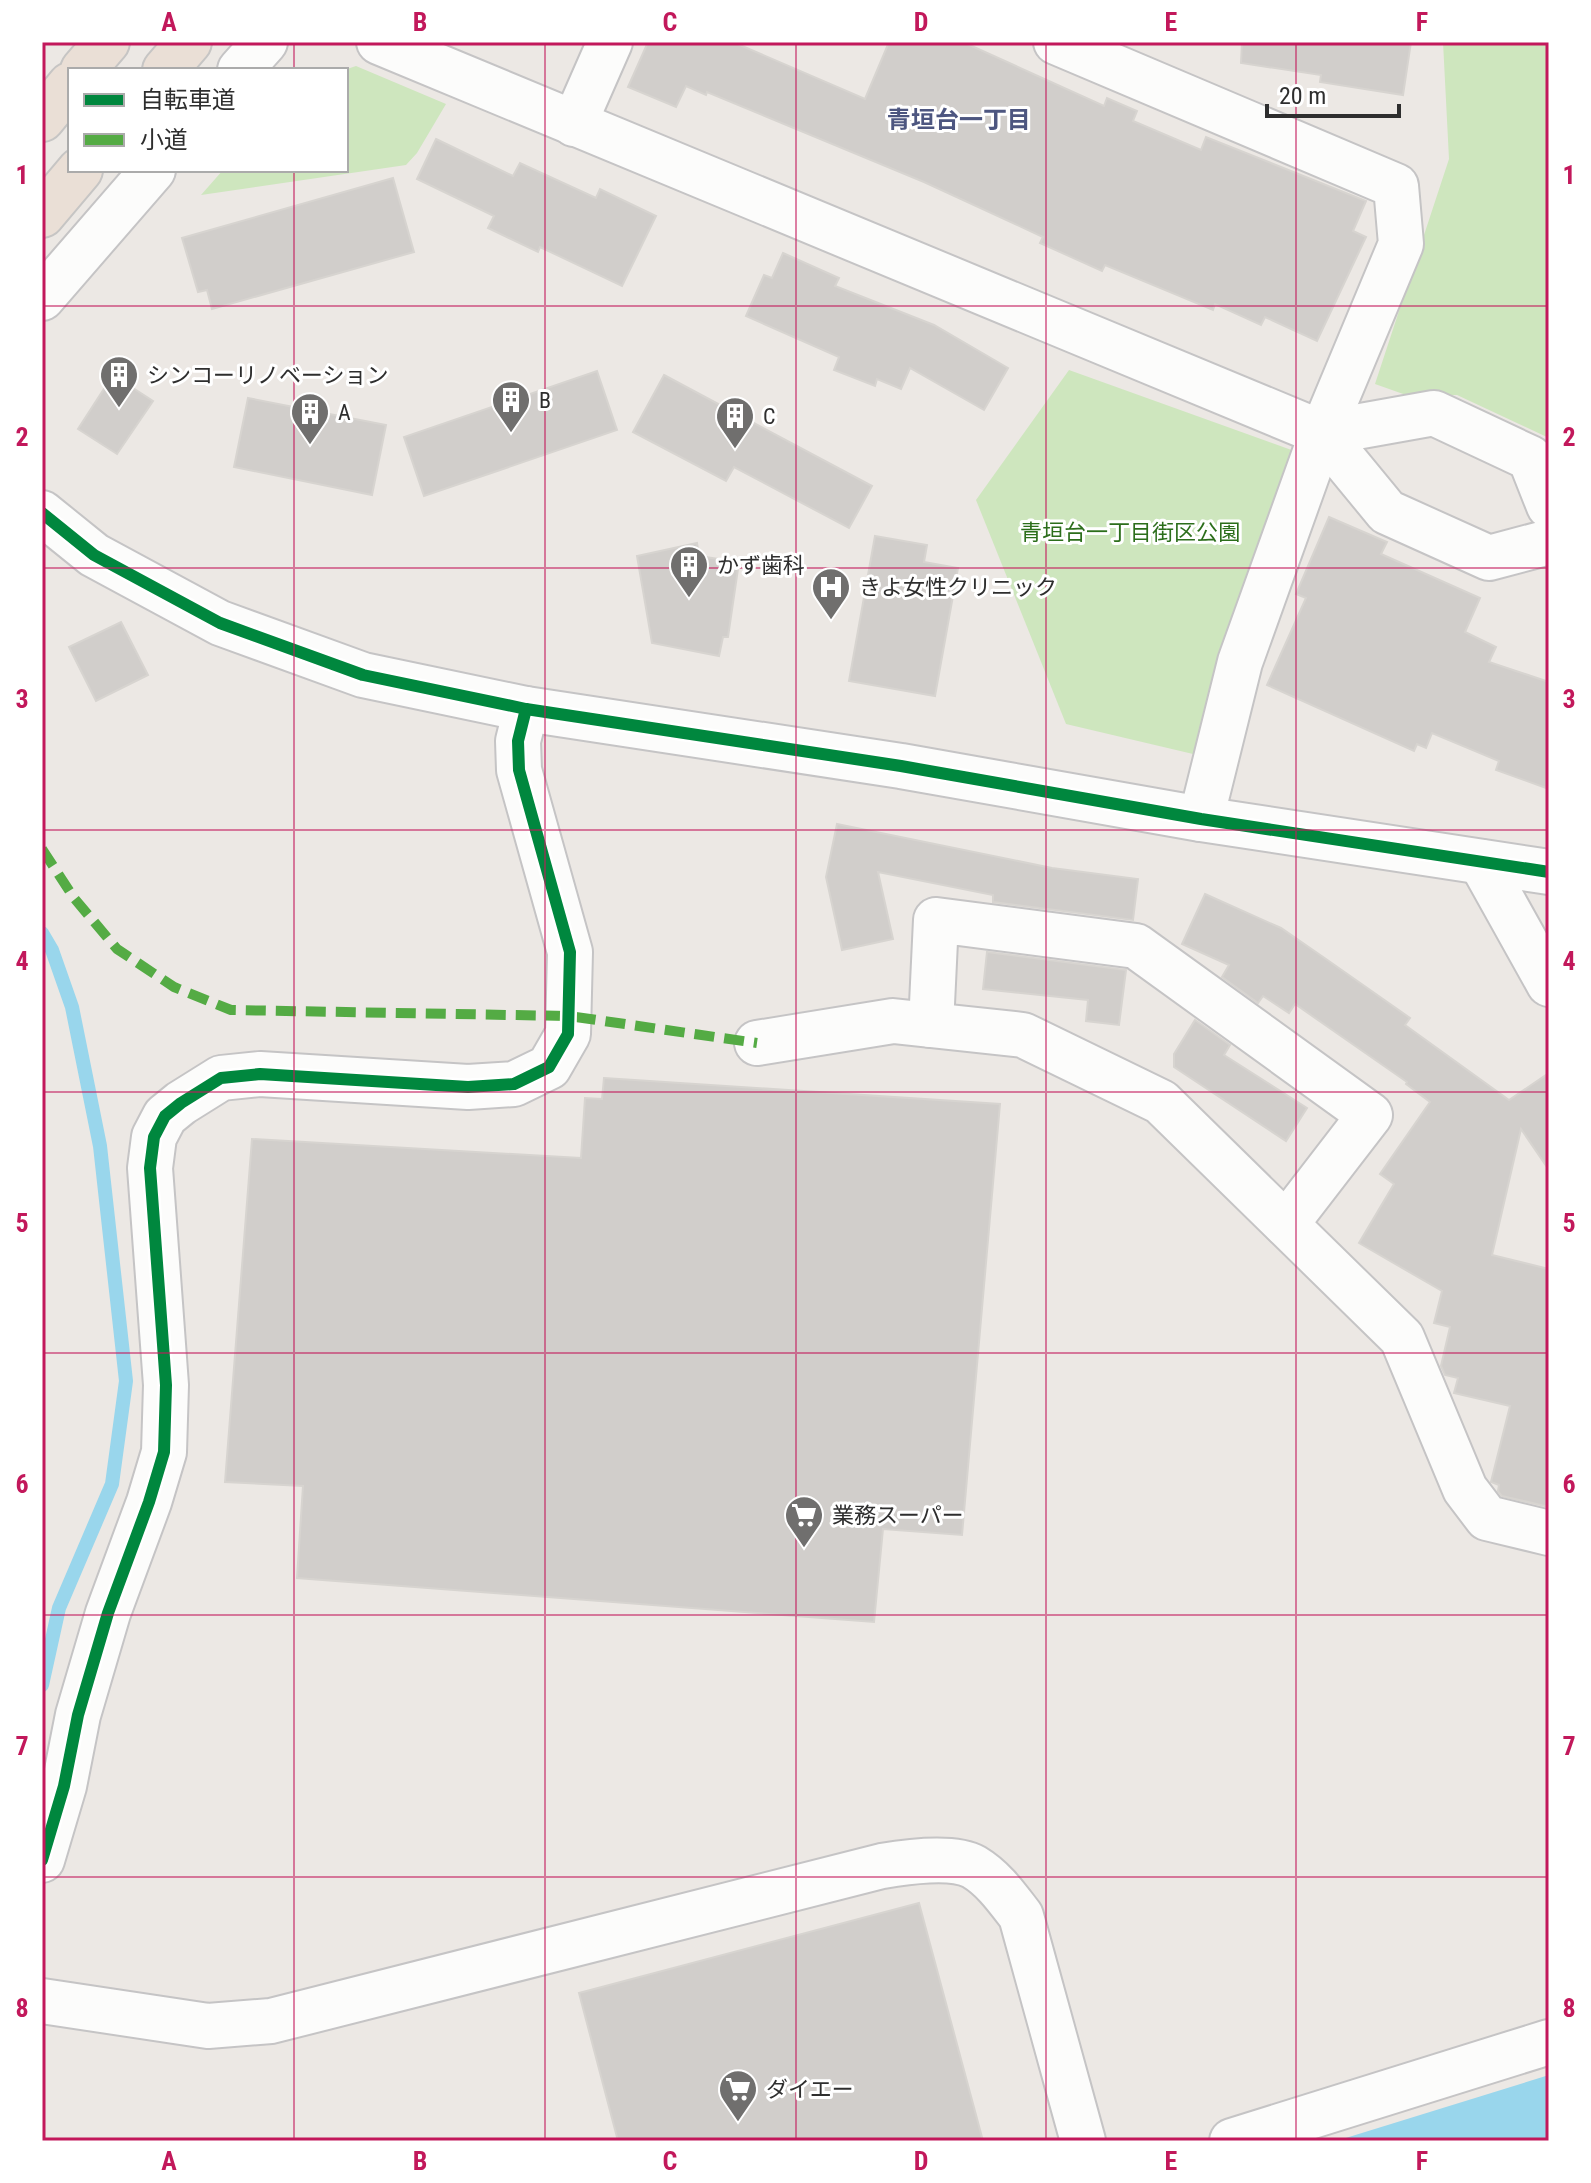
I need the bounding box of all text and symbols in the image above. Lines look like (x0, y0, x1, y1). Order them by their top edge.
text: A (161, 7, 177, 37)
text: B (413, 7, 427, 37)
text: C (663, 7, 678, 37)
text: D (914, 7, 928, 37)
text: E (1165, 7, 1178, 37)
text: F (1416, 7, 1428, 37)
legend (68, 68, 348, 172)
scale bar (1267, 68, 1399, 118)
text: 20 m (1279, 82, 1326, 110)
text: 自転車道 (140, 86, 236, 114)
district label: 青垣台一丁目 (887, 106, 1031, 134)
text: 小道 (140, 126, 188, 154)
text: 1 (15, 160, 29, 190)
text: 1 (1562, 160, 1576, 190)
building icon: シンコーリノベーション (98, 354, 140, 409)
place label: シンコーリノベーション (147, 363, 389, 388)
building icon: B (490, 379, 532, 434)
place label: B (539, 388, 551, 413)
building icon: A (289, 391, 331, 446)
building icon: C (714, 395, 756, 450)
place label: A (338, 400, 351, 425)
place label: C (763, 404, 775, 429)
text: 2 (15, 422, 29, 452)
text: 2 (1562, 422, 1576, 452)
park label: 青垣台一丁目街区公園 (1020, 520, 1240, 545)
building icon: かず歯科 (668, 544, 710, 599)
place label: かず歯科 (717, 553, 805, 578)
hospital icon: きよ女性クリニック (810, 566, 852, 621)
place label: きよ女性クリニック (859, 575, 1057, 600)
text: 3 (15, 684, 29, 714)
text: 3 (1562, 684, 1576, 714)
text: 4 (15, 946, 29, 976)
text: 4 (1562, 946, 1576, 976)
text: 5 (15, 1208, 29, 1238)
text: 5 (1562, 1208, 1576, 1238)
text: 6 (15, 1469, 29, 1499)
text: 6 (1562, 1469, 1576, 1499)
supermarket icon: 業務スーパー (783, 1494, 825, 1549)
place label: 業務スーパー (832, 1503, 964, 1528)
text: 7 (15, 1731, 29, 1761)
text: 7 (1562, 1731, 1576, 1761)
text: 8 (15, 1993, 29, 2023)
text: 8 (1562, 1993, 1576, 2023)
supermarket icon: ダイエー (717, 2068, 759, 2123)
place label: ダイエー (766, 2077, 854, 2102)
text: A (161, 2146, 177, 2176)
text: B (413, 2146, 427, 2176)
text: C (663, 2146, 678, 2176)
text: D (914, 2146, 928, 2176)
text: E (1165, 2146, 1178, 2176)
text: F (1416, 2146, 1428, 2176)

